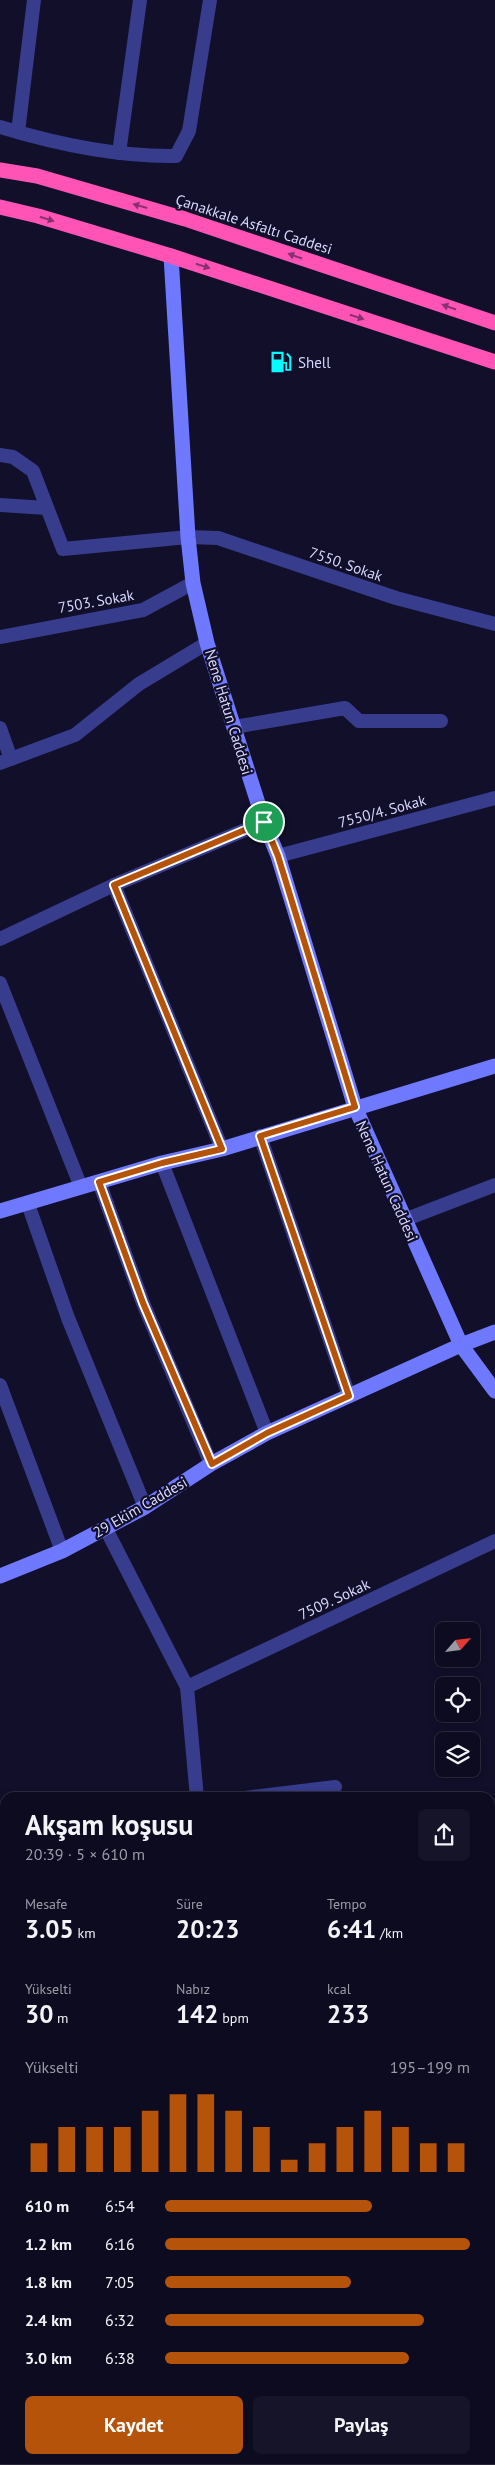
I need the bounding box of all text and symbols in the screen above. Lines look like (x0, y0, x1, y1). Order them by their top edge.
street label: Çanakkale Asfaltı Caddesi (173, 190, 335, 258)
one-way arrow (132, 201, 147, 209)
one-way arrow (40, 215, 55, 223)
one-way arrow (287, 252, 302, 259)
one-way arrow (195, 263, 210, 271)
one-way arrow (441, 303, 456, 311)
one-way arrow (350, 313, 365, 321)
fuel station icon: Shell (268, 349, 294, 375)
place label: Shell (298, 353, 331, 372)
street label: 7550. Sokak (307, 543, 386, 586)
street label: 7503. Sokak (57, 585, 136, 617)
street label: Nene Hatun Caddesi (201, 647, 257, 777)
street label: 7550/4. Sokak (336, 790, 429, 832)
pin (243, 801, 285, 843)
icon: arrive (250, 808, 278, 836)
street label: Nene Hatun Caddesi (352, 1118, 422, 1244)
street label: 29 Ekim Caddesi (90, 1472, 190, 1542)
street label: 7509. Sokak (295, 1574, 373, 1624)
north arrow (435, 1622, 480, 1668)
map controls (435, 1622, 480, 1777)
button: locate (435, 1677, 480, 1722)
button: layers (435, 1732, 480, 1777)
text: Akşam koşusu (25, 1806, 193, 1843)
button: share (418, 1809, 470, 1861)
text: 20:39 · 5 × 610 m (25, 1844, 145, 1864)
text: Mesafe (25, 1895, 67, 1913)
text: Süre (176, 1895, 203, 1913)
text: Tempo (327, 1895, 367, 1913)
text: 3.05 (25, 1913, 74, 1945)
text: 20:23 (176, 1913, 239, 1945)
text: 6:41 (327, 1913, 376, 1945)
text: km (74, 1924, 96, 1942)
text: /km (376, 1924, 403, 1942)
text: Yükselti (25, 1980, 72, 1998)
text: Nabız (176, 1980, 210, 1998)
text: kcal (327, 1980, 351, 1998)
text: 30 (25, 1998, 53, 2030)
text: 142 (176, 1998, 219, 2030)
text: 233 (327, 1998, 370, 2030)
text: m (53, 2009, 68, 2027)
text: bpm (219, 2009, 249, 2027)
text: Yükselti (25, 2057, 78, 2077)
text: 195–199 m (390, 2057, 470, 2077)
text: 610 m (25, 2196, 69, 2216)
text: 6:54 (105, 2196, 135, 2216)
text: 1.2 km (25, 2234, 72, 2254)
text: 6:16 (105, 2234, 135, 2254)
text: 1.8 km (25, 2272, 72, 2292)
text: 7:05 (105, 2272, 135, 2292)
text: 2.4 km (25, 2310, 72, 2330)
text: 6:32 (105, 2310, 135, 2330)
text: 3.0 km (25, 2348, 72, 2368)
text: 6:38 (105, 2348, 135, 2368)
button: Kaydet (25, 2396, 243, 2454)
button: Paylaş (253, 2396, 470, 2454)

